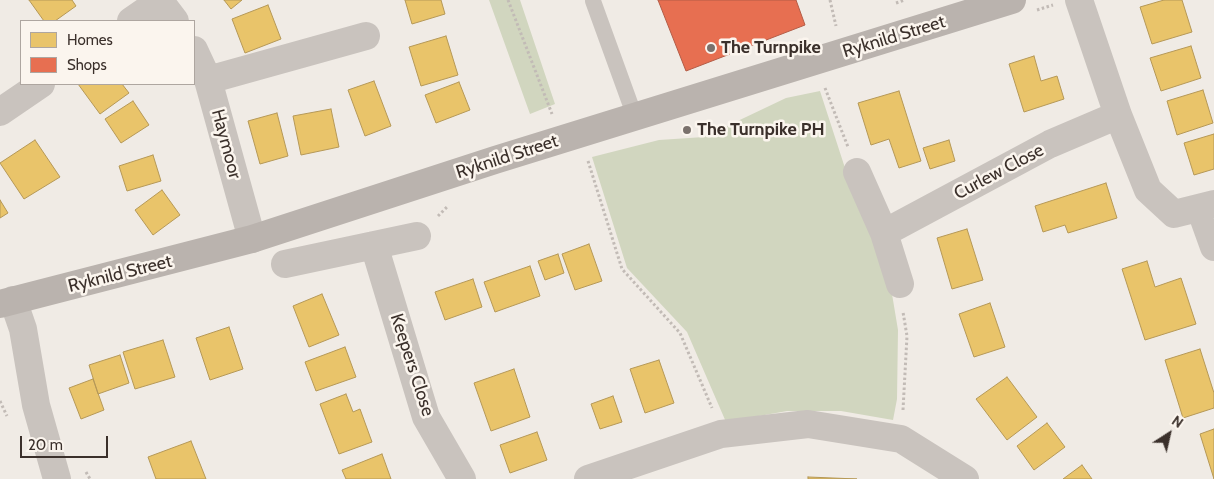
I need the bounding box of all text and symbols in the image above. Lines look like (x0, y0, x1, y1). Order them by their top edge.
street label: Ryknild Street (840, 11, 948, 63)
legend (20, 20, 195, 85)
text: Homes (67, 31, 113, 49)
place label: The Turnpike (721, 37, 821, 59)
marker: The Turnpike (705, 42, 717, 54)
text: Shops (67, 56, 107, 74)
street label: Haymoor (206, 107, 246, 181)
place label: The Turnpike PH (697, 119, 825, 141)
marker: The Turnpike PH (681, 124, 693, 136)
street label: Ryknild Street (453, 130, 561, 184)
street label: Curlew Close (951, 139, 1047, 205)
street label: Ryknild Street (66, 251, 174, 297)
street label: Keepers Close (385, 311, 439, 419)
north arrow (1144, 409, 1194, 459)
text: N (1168, 411, 1187, 432)
scale bar (22, 426, 110, 458)
text: 20 m (28, 436, 63, 454)

